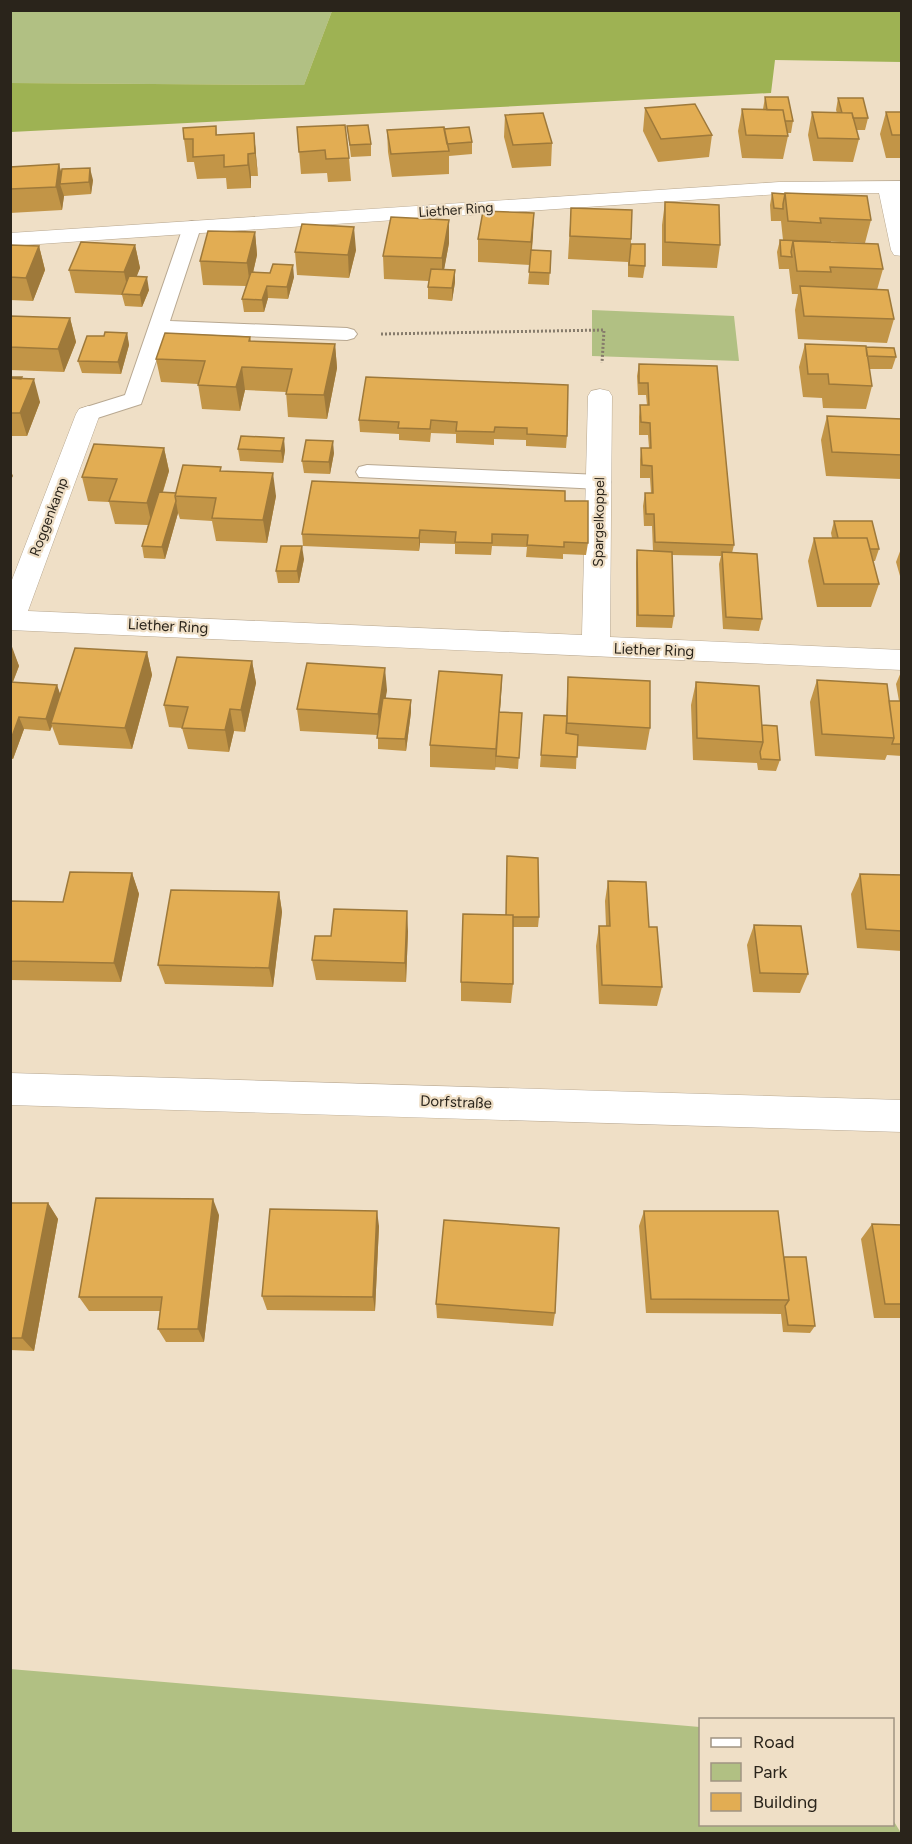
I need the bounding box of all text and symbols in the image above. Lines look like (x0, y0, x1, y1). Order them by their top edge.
street label: Liether Ring (418, 199, 494, 221)
street label: Roggenkamp (26, 475, 72, 559)
street label: Spargelkoppel (590, 477, 608, 567)
street label: Liether Ring (127, 615, 209, 637)
street label: Liether Ring (613, 640, 695, 660)
street label: Dorfstraße (420, 1092, 492, 1112)
legend (699, 1718, 894, 1826)
text: Road (753, 1731, 794, 1753)
text: Park (753, 1761, 788, 1783)
text: Building (753, 1791, 818, 1813)

